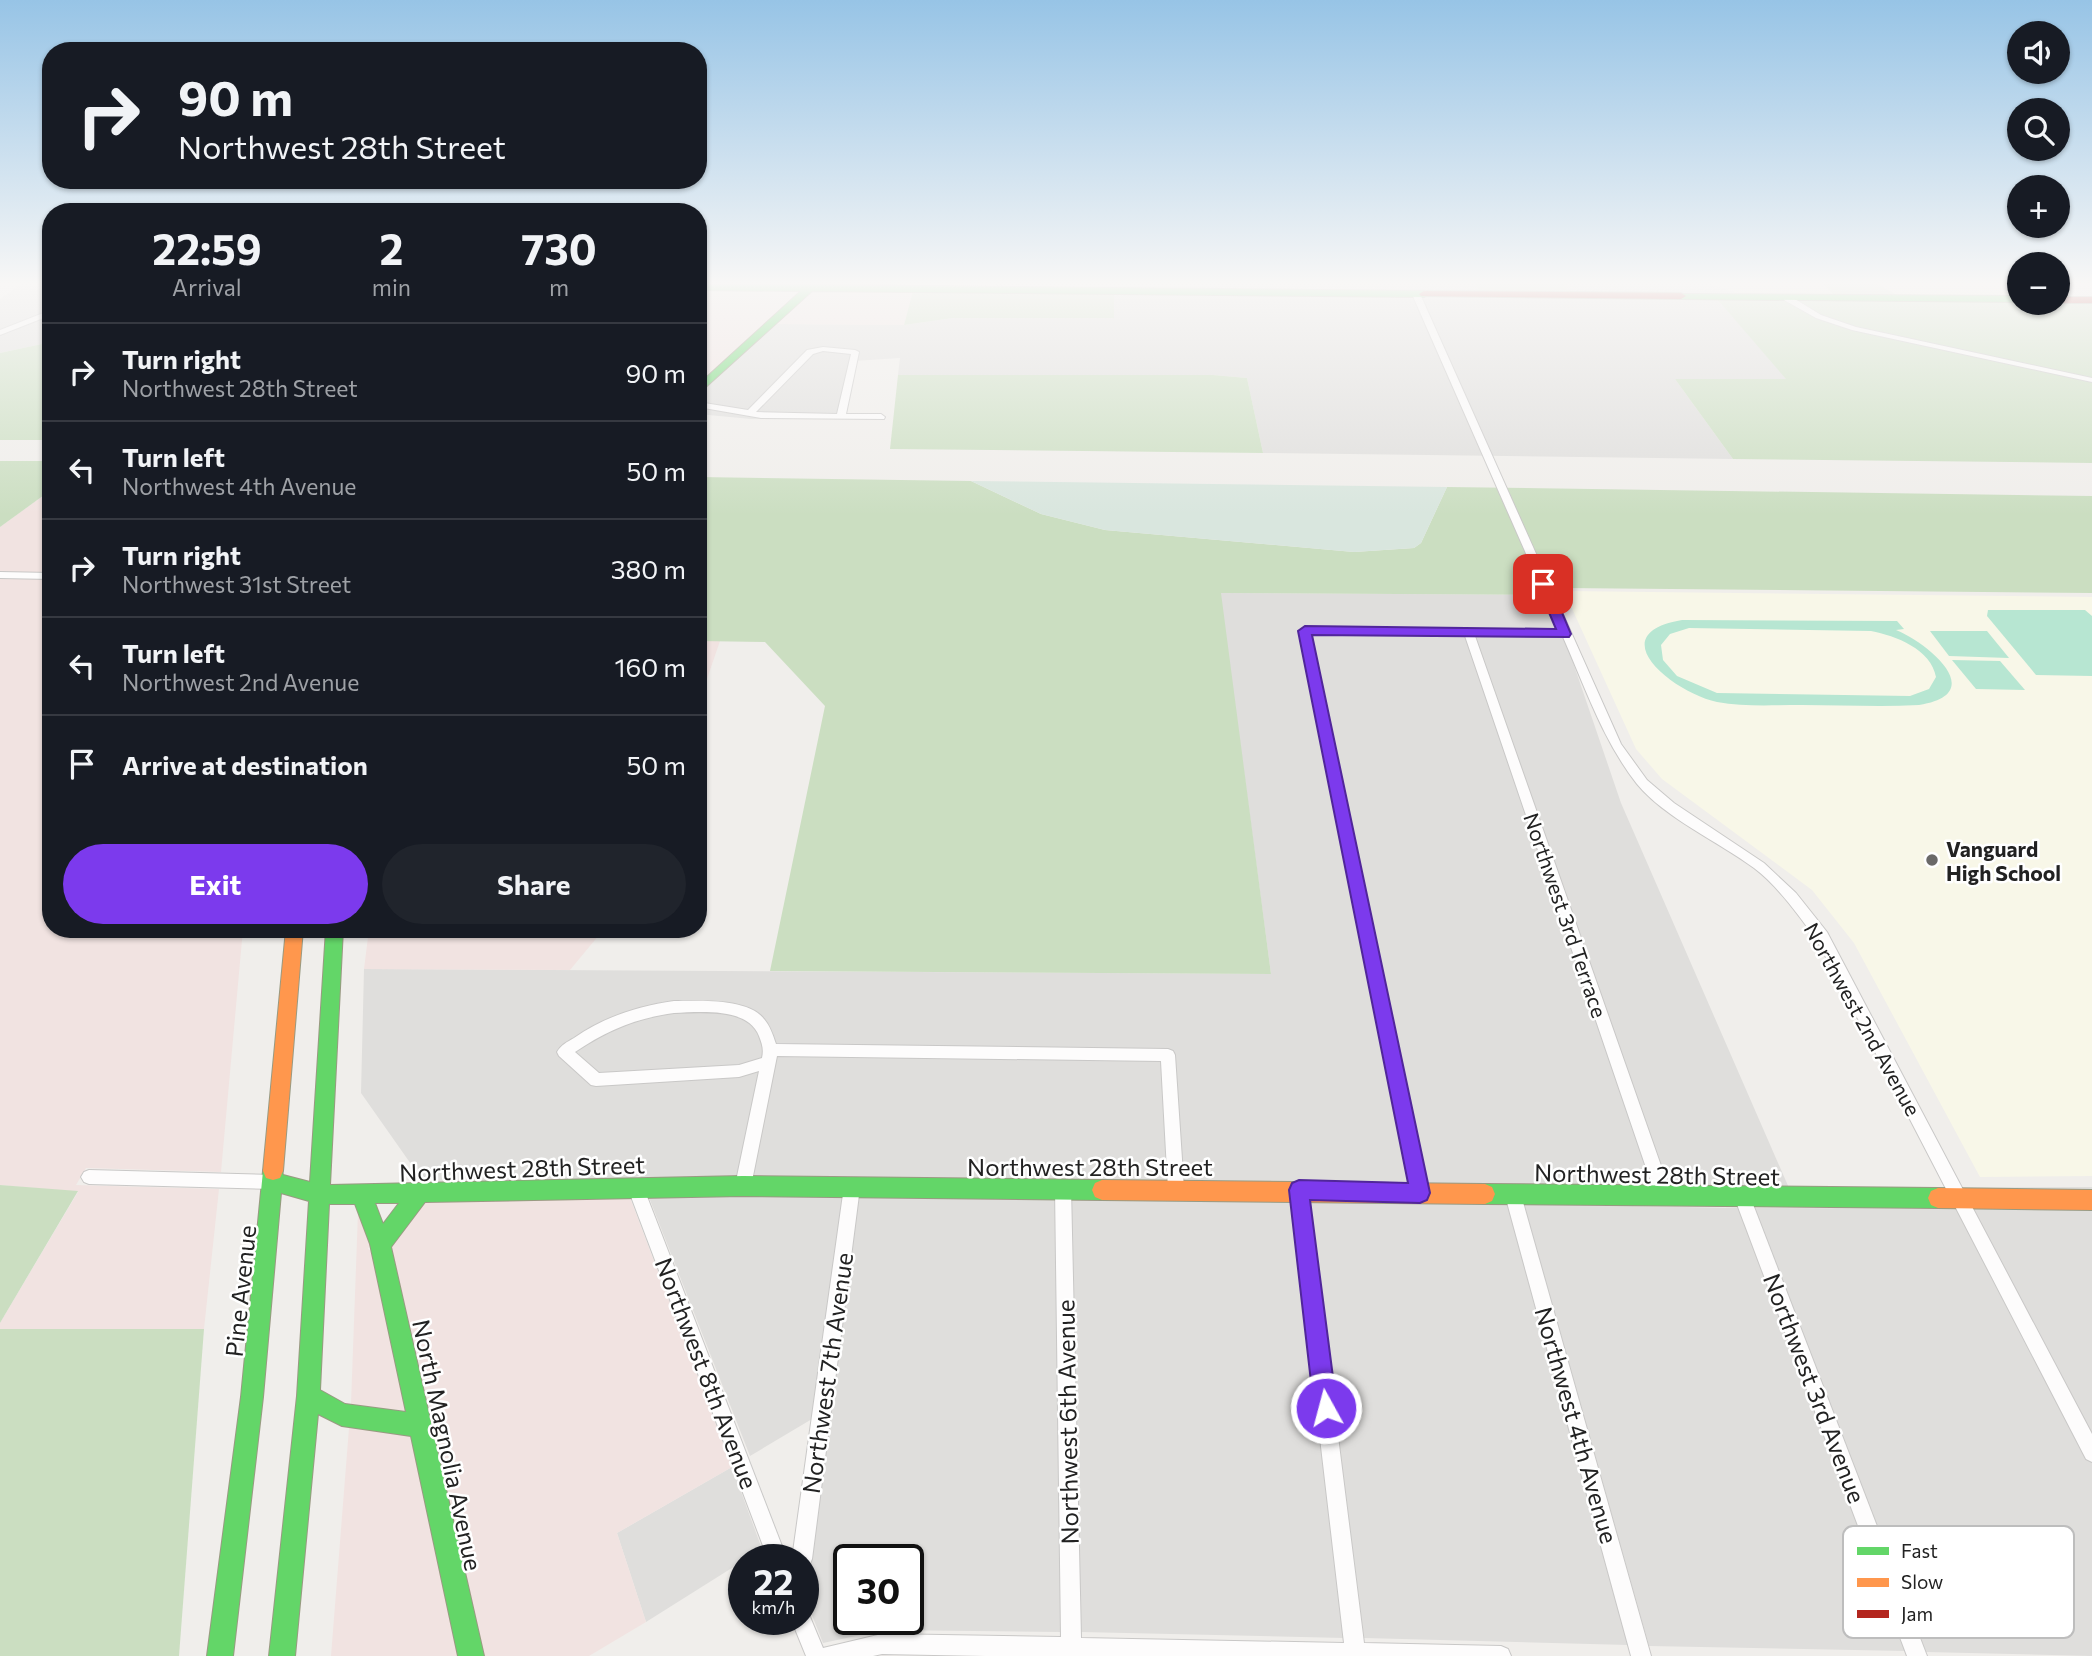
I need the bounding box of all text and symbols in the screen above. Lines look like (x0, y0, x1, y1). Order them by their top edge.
map controls (2007, 21, 2070, 315)
button: sound (2007, 21, 2070, 84)
text: 90 m (178, 66, 293, 126)
icon: right (63, 70, 154, 161)
button: search (2007, 98, 2070, 161)
text: Northwest 28th Street (178, 126, 506, 166)
button: + (2007, 175, 2070, 238)
text: 22:59 (152, 222, 262, 274)
text: 2 (379, 222, 403, 274)
text: 730 (521, 222, 597, 274)
button: − (2007, 252, 2070, 315)
text: Arrival (172, 273, 242, 301)
text: min (372, 273, 411, 301)
text: m (549, 273, 569, 301)
text: Turn right (122, 343, 241, 374)
icon: right (63, 353, 101, 391)
text: 90 m (626, 357, 686, 388)
text: Northwest 28th Street (122, 374, 358, 402)
text: Turn left (122, 441, 225, 472)
icon: left (63, 451, 101, 489)
text: 50 m (626, 455, 686, 486)
text: Northwest 4th Avenue (122, 472, 356, 500)
text: Turn right (122, 539, 241, 570)
icon: right (63, 549, 101, 587)
text: 380 m (611, 553, 686, 584)
pin (1513, 554, 1573, 614)
icon: arrive (1524, 565, 1562, 603)
text: Northwest 31st Street (122, 570, 351, 598)
text: Turn left (122, 637, 225, 668)
icon: left (63, 647, 101, 685)
text: 160 m (614, 651, 686, 682)
text: Northwest 2nd Avenue (122, 668, 359, 696)
icon: arrive (63, 745, 101, 783)
text: Arrive at destination (122, 749, 368, 780)
text: 50 m (626, 749, 686, 780)
street label: Northwest 3rd Terrace (1519, 809, 1613, 1021)
place label: Vanguard High School (1946, 836, 2061, 885)
button: Exit (63, 844, 368, 924)
button: Share (382, 844, 686, 924)
marker: Vanguard High School (1924, 852, 1940, 868)
street label: Northwest 2nd Avenue (1800, 918, 1926, 1120)
street label: Northwest 28th Street (399, 1149, 646, 1187)
street label: Northwest 28th Street (967, 1152, 1213, 1181)
street label: Northwest 28th Street (1534, 1157, 1780, 1191)
street label: Pine Avenue (219, 1224, 261, 1358)
street label: Northwest 7th Avenue (796, 1251, 858, 1495)
street label: Northwest 8th Avenue (650, 1254, 764, 1492)
street label: Northwest 3rd Avenue (1758, 1269, 1872, 1507)
street label: Northwest 6th Avenue (1050, 1299, 1084, 1545)
street label: Northwest 4th Avenue (1529, 1303, 1625, 1547)
street label: North Magnolia Avenue (407, 1317, 489, 1573)
position arrow (1289, 1371, 1363, 1445)
legend (1843, 1526, 2074, 1638)
text: Fast (1901, 1539, 1938, 1562)
speed limit sign: 30 (833, 1544, 924, 1635)
text: 22 (754, 1559, 793, 1602)
text: Slow (1901, 1570, 1943, 1593)
text: km/h (752, 1596, 795, 1618)
text: Jam (1901, 1602, 1933, 1625)

